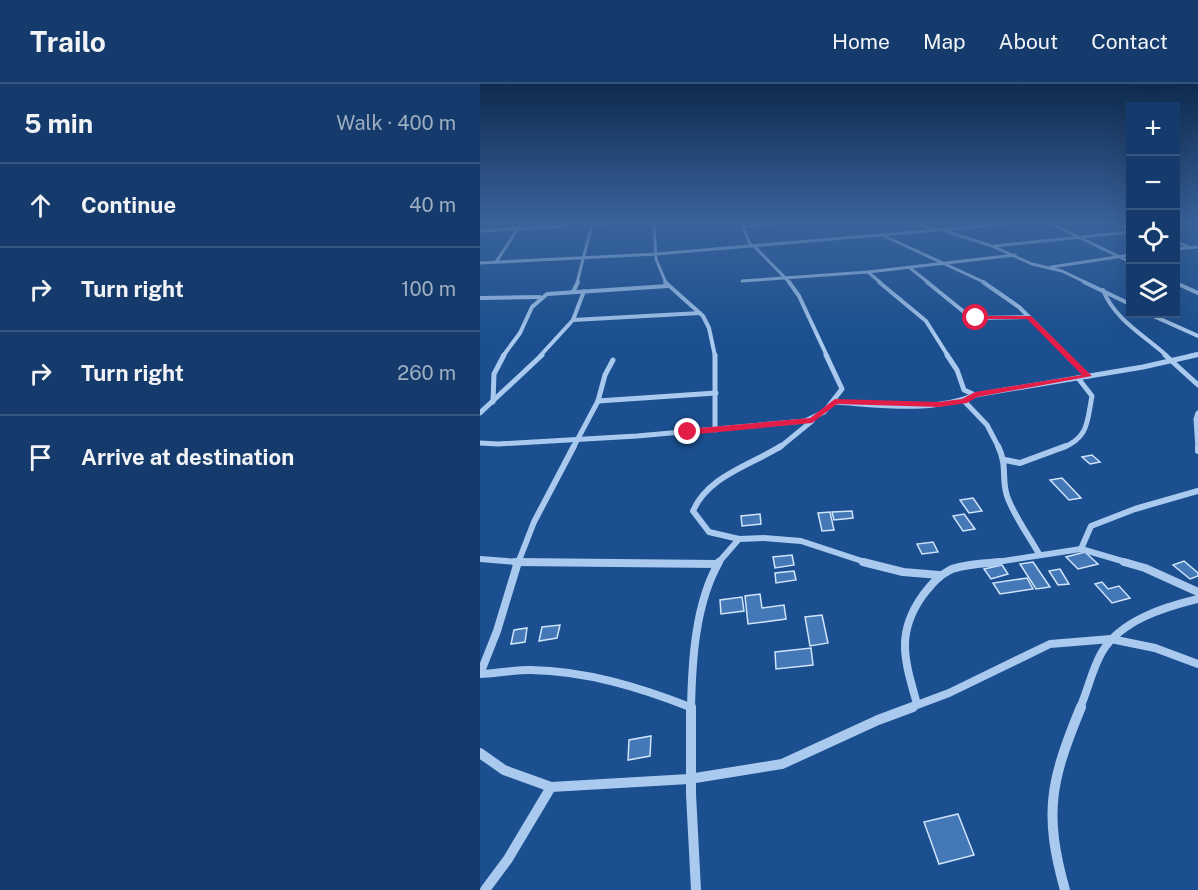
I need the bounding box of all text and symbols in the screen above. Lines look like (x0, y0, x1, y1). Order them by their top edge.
text: Trailo (30, 25, 106, 58)
text: Home (832, 29, 890, 54)
text: Map (923, 29, 966, 54)
text: About (999, 29, 1058, 54)
text: Contact (1091, 29, 1168, 54)
map controls (1126, 102, 1180, 318)
button: + (1126, 102, 1180, 156)
text: 5 min (24, 108, 93, 139)
text: Walk · 400 m (336, 111, 456, 135)
button: − (1126, 156, 1180, 210)
icon: ahead (24, 189, 57, 222)
text: Continue (81, 192, 176, 218)
text: 40 m (409, 193, 456, 217)
button: locate (1126, 210, 1180, 264)
button: layers (1126, 264, 1180, 318)
icon: right (24, 273, 57, 306)
text: Turn right (81, 276, 184, 302)
text: 100 m (401, 277, 456, 301)
route start (962, 304, 988, 330)
icon: right (24, 357, 57, 390)
text: Turn right (81, 360, 184, 386)
text: 260 m (397, 361, 456, 385)
route end (674, 418, 700, 444)
icon: arrive (24, 441, 57, 474)
text: Arrive at destination (81, 444, 294, 470)

